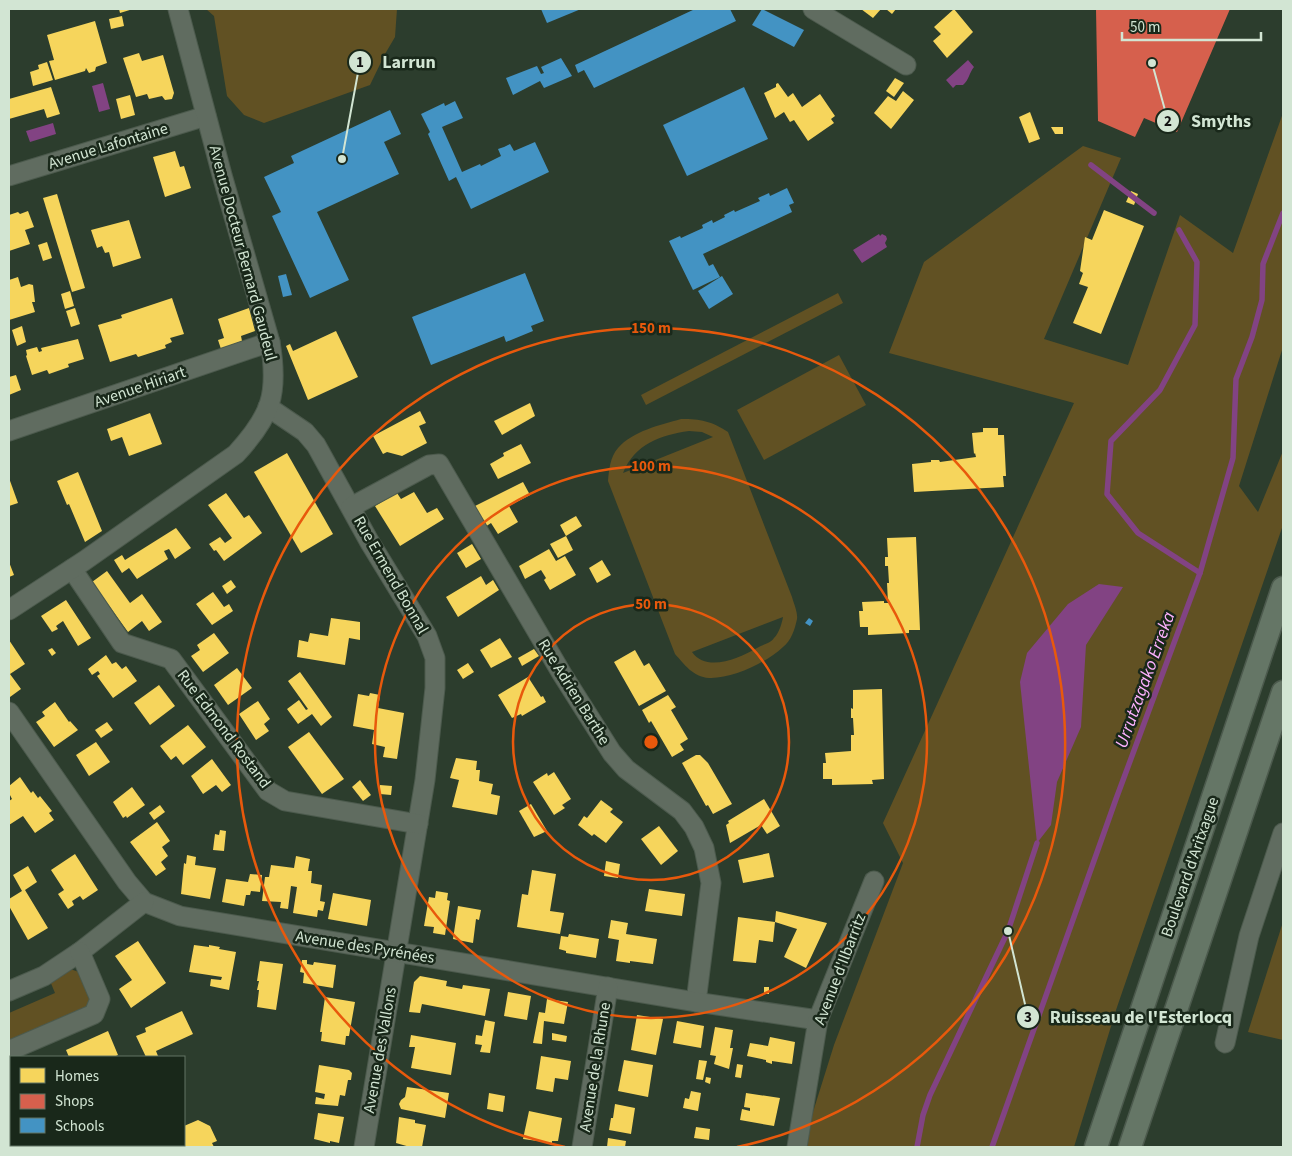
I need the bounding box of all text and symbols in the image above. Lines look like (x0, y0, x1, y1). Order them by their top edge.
scale bar (1122, 10, 1261, 42)
text: 50 m (1130, 17, 1160, 38)
callout: Larrun (348, 46, 446, 79)
text: Larrun (382, 50, 436, 75)
text: 1 (356, 52, 364, 73)
callout: Smyths (1156, 104, 1261, 137)
text: Smyths (1191, 109, 1251, 134)
text: 2 (1164, 111, 1172, 132)
street label: Avenue Lafontaine (45, 117, 171, 175)
street label: Avenue Docteur Bernard Gaudeul (204, 143, 282, 363)
text: 150 m (631, 318, 671, 339)
street label: Avenue Hiriart (91, 361, 189, 413)
text: 100 m (631, 456, 671, 477)
street label: Rue Ermend Bonnal (348, 512, 434, 638)
text: 50 m (635, 594, 667, 615)
water label: Urrutzagako Erreka (1109, 608, 1181, 752)
street label: Rue Adrien Barthe (533, 635, 615, 749)
street label: Rue Edmond Rostand (172, 665, 276, 793)
centre of rings (642, 733, 660, 751)
street label: Boulevard d'Aritxague (1156, 794, 1224, 940)
street label: Avenue d'Ilbarritz (809, 910, 871, 1028)
street label: Avenue des Pyrénées (294, 925, 436, 969)
street label: Avenue des Vallons (358, 985, 402, 1115)
street label: Avenue de la Rhune (574, 1000, 616, 1133)
callout: Ruisseau de l'Esterlocq (1015, 1001, 1242, 1034)
text: Ruisseau de l'Esterlocq (1050, 1005, 1232, 1030)
text: 3 (1024, 1007, 1032, 1028)
legend (10, 1056, 185, 1146)
text: Homes (55, 1066, 99, 1087)
text: Shops (55, 1091, 94, 1112)
text: Schools (55, 1116, 104, 1137)

